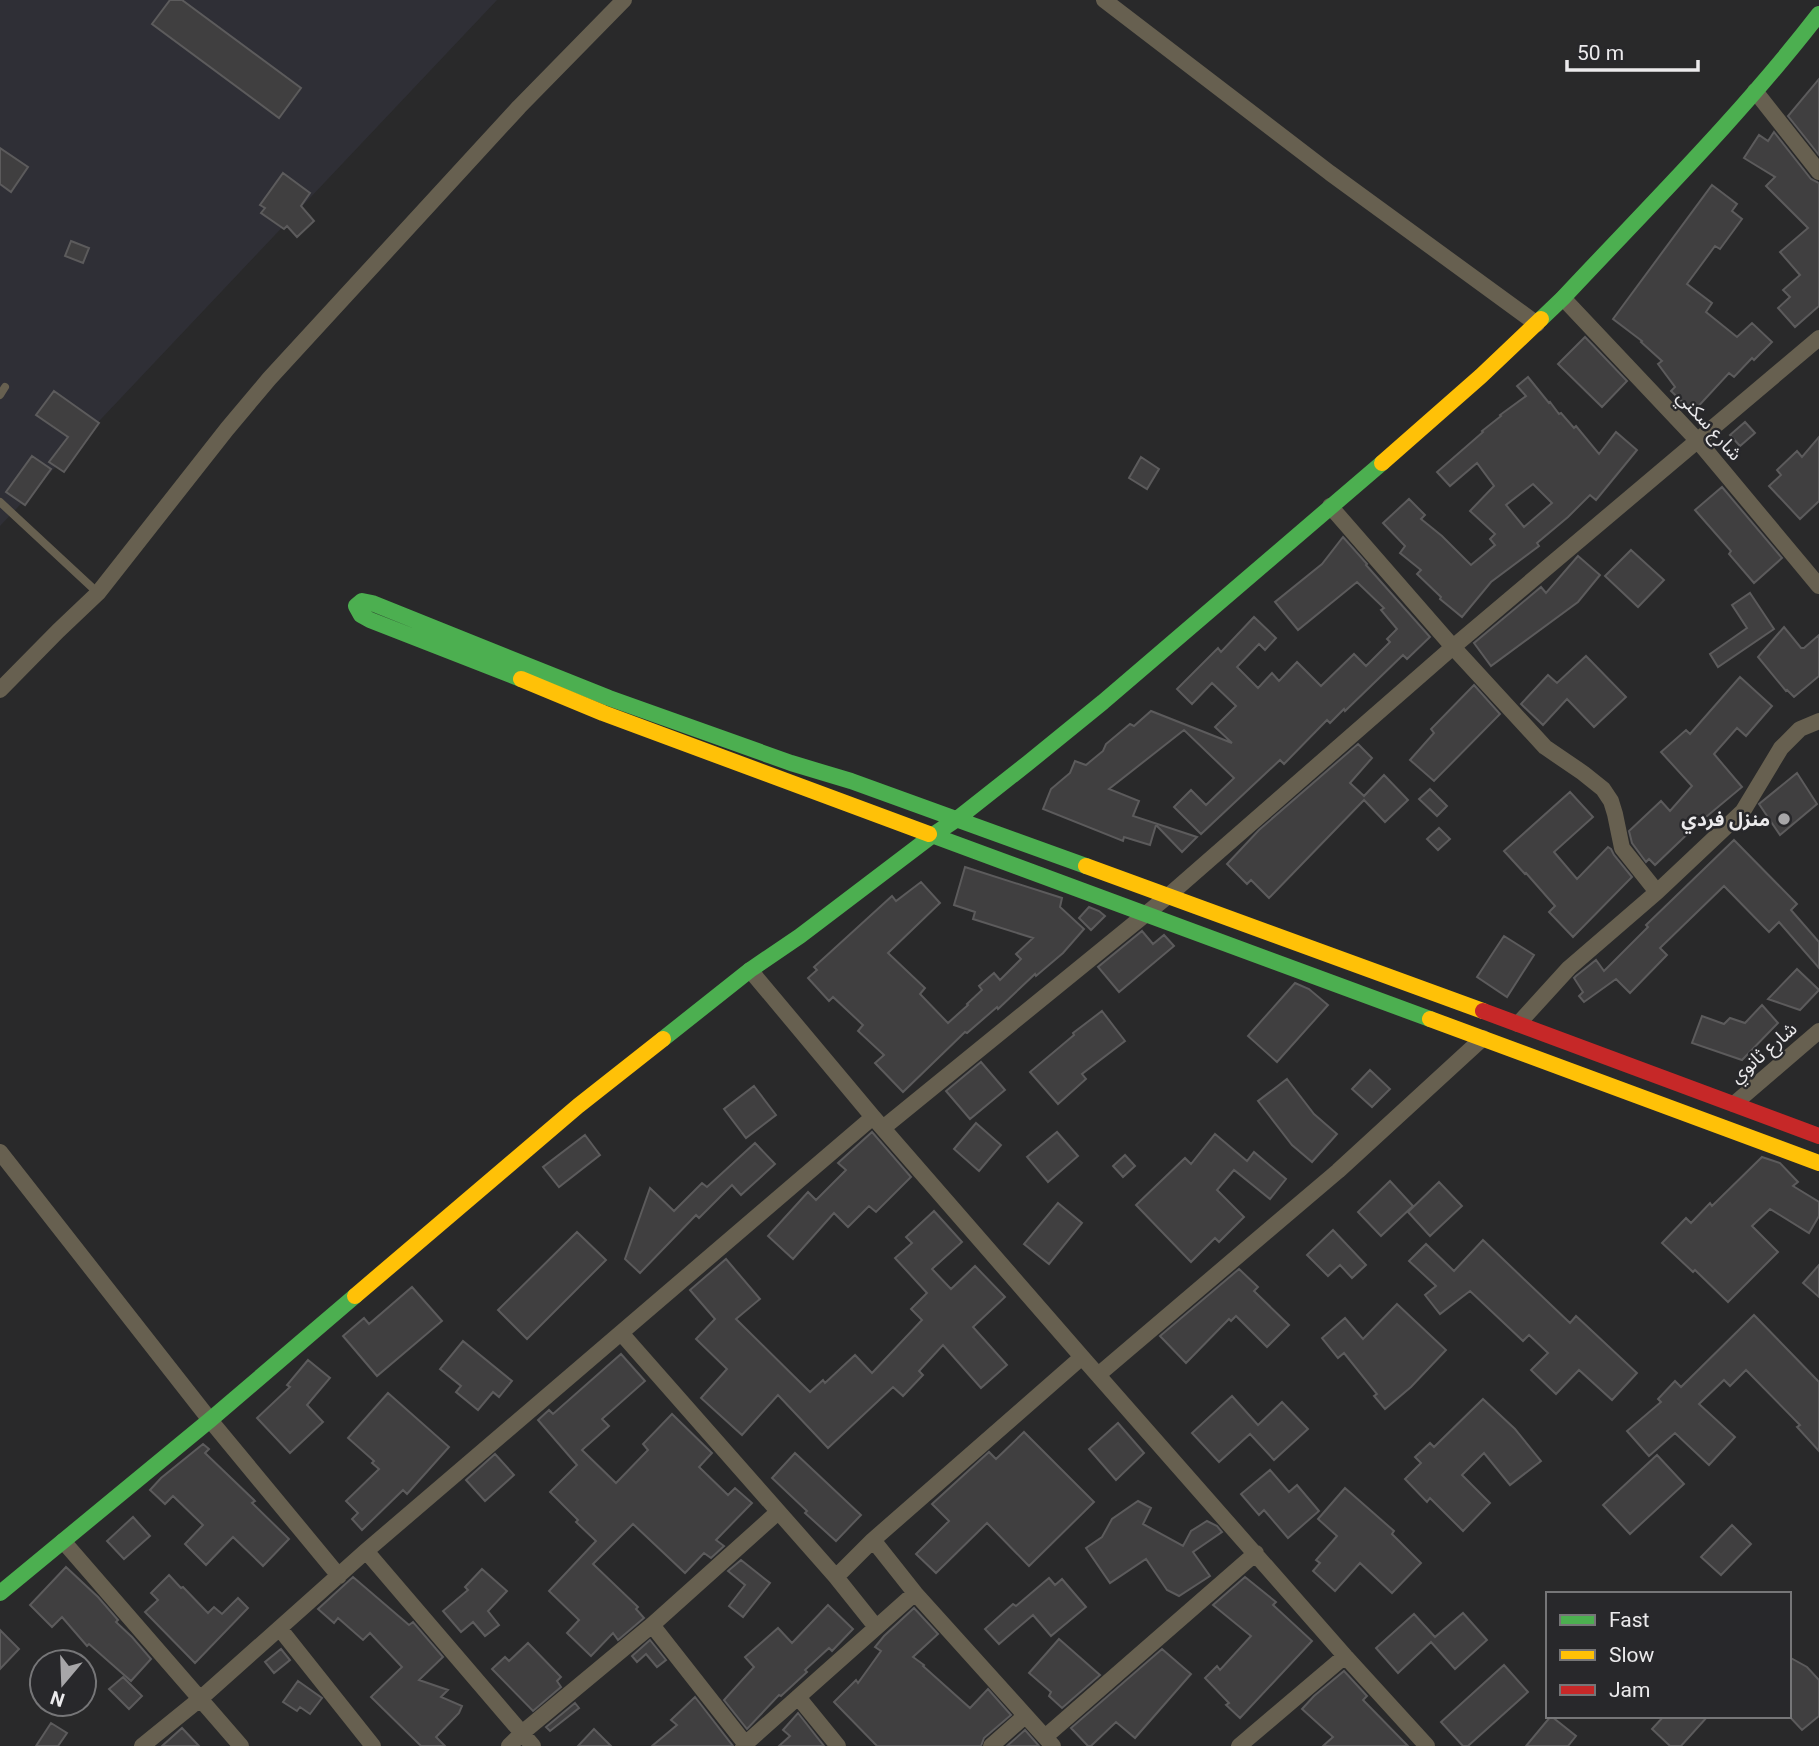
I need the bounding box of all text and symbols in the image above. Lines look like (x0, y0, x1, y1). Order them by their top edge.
scale bar (1567, 28, 1698, 72)
text: 50 m (1577, 41, 1624, 65)
street label: شارع سكني (1670, 385, 1747, 468)
place label: منزل فردي (1681, 808, 1770, 834)
marker: منزل فردي (1776, 811, 1792, 827)
street label: شارع ثانوي (1725, 1017, 1804, 1090)
legend (1546, 1592, 1791, 1718)
text: Fast (1609, 1608, 1650, 1632)
text: Slow (1609, 1643, 1655, 1667)
north arrow (28, 1648, 98, 1718)
text: Jam (1609, 1678, 1650, 1702)
text: N (48, 1686, 68, 1712)

